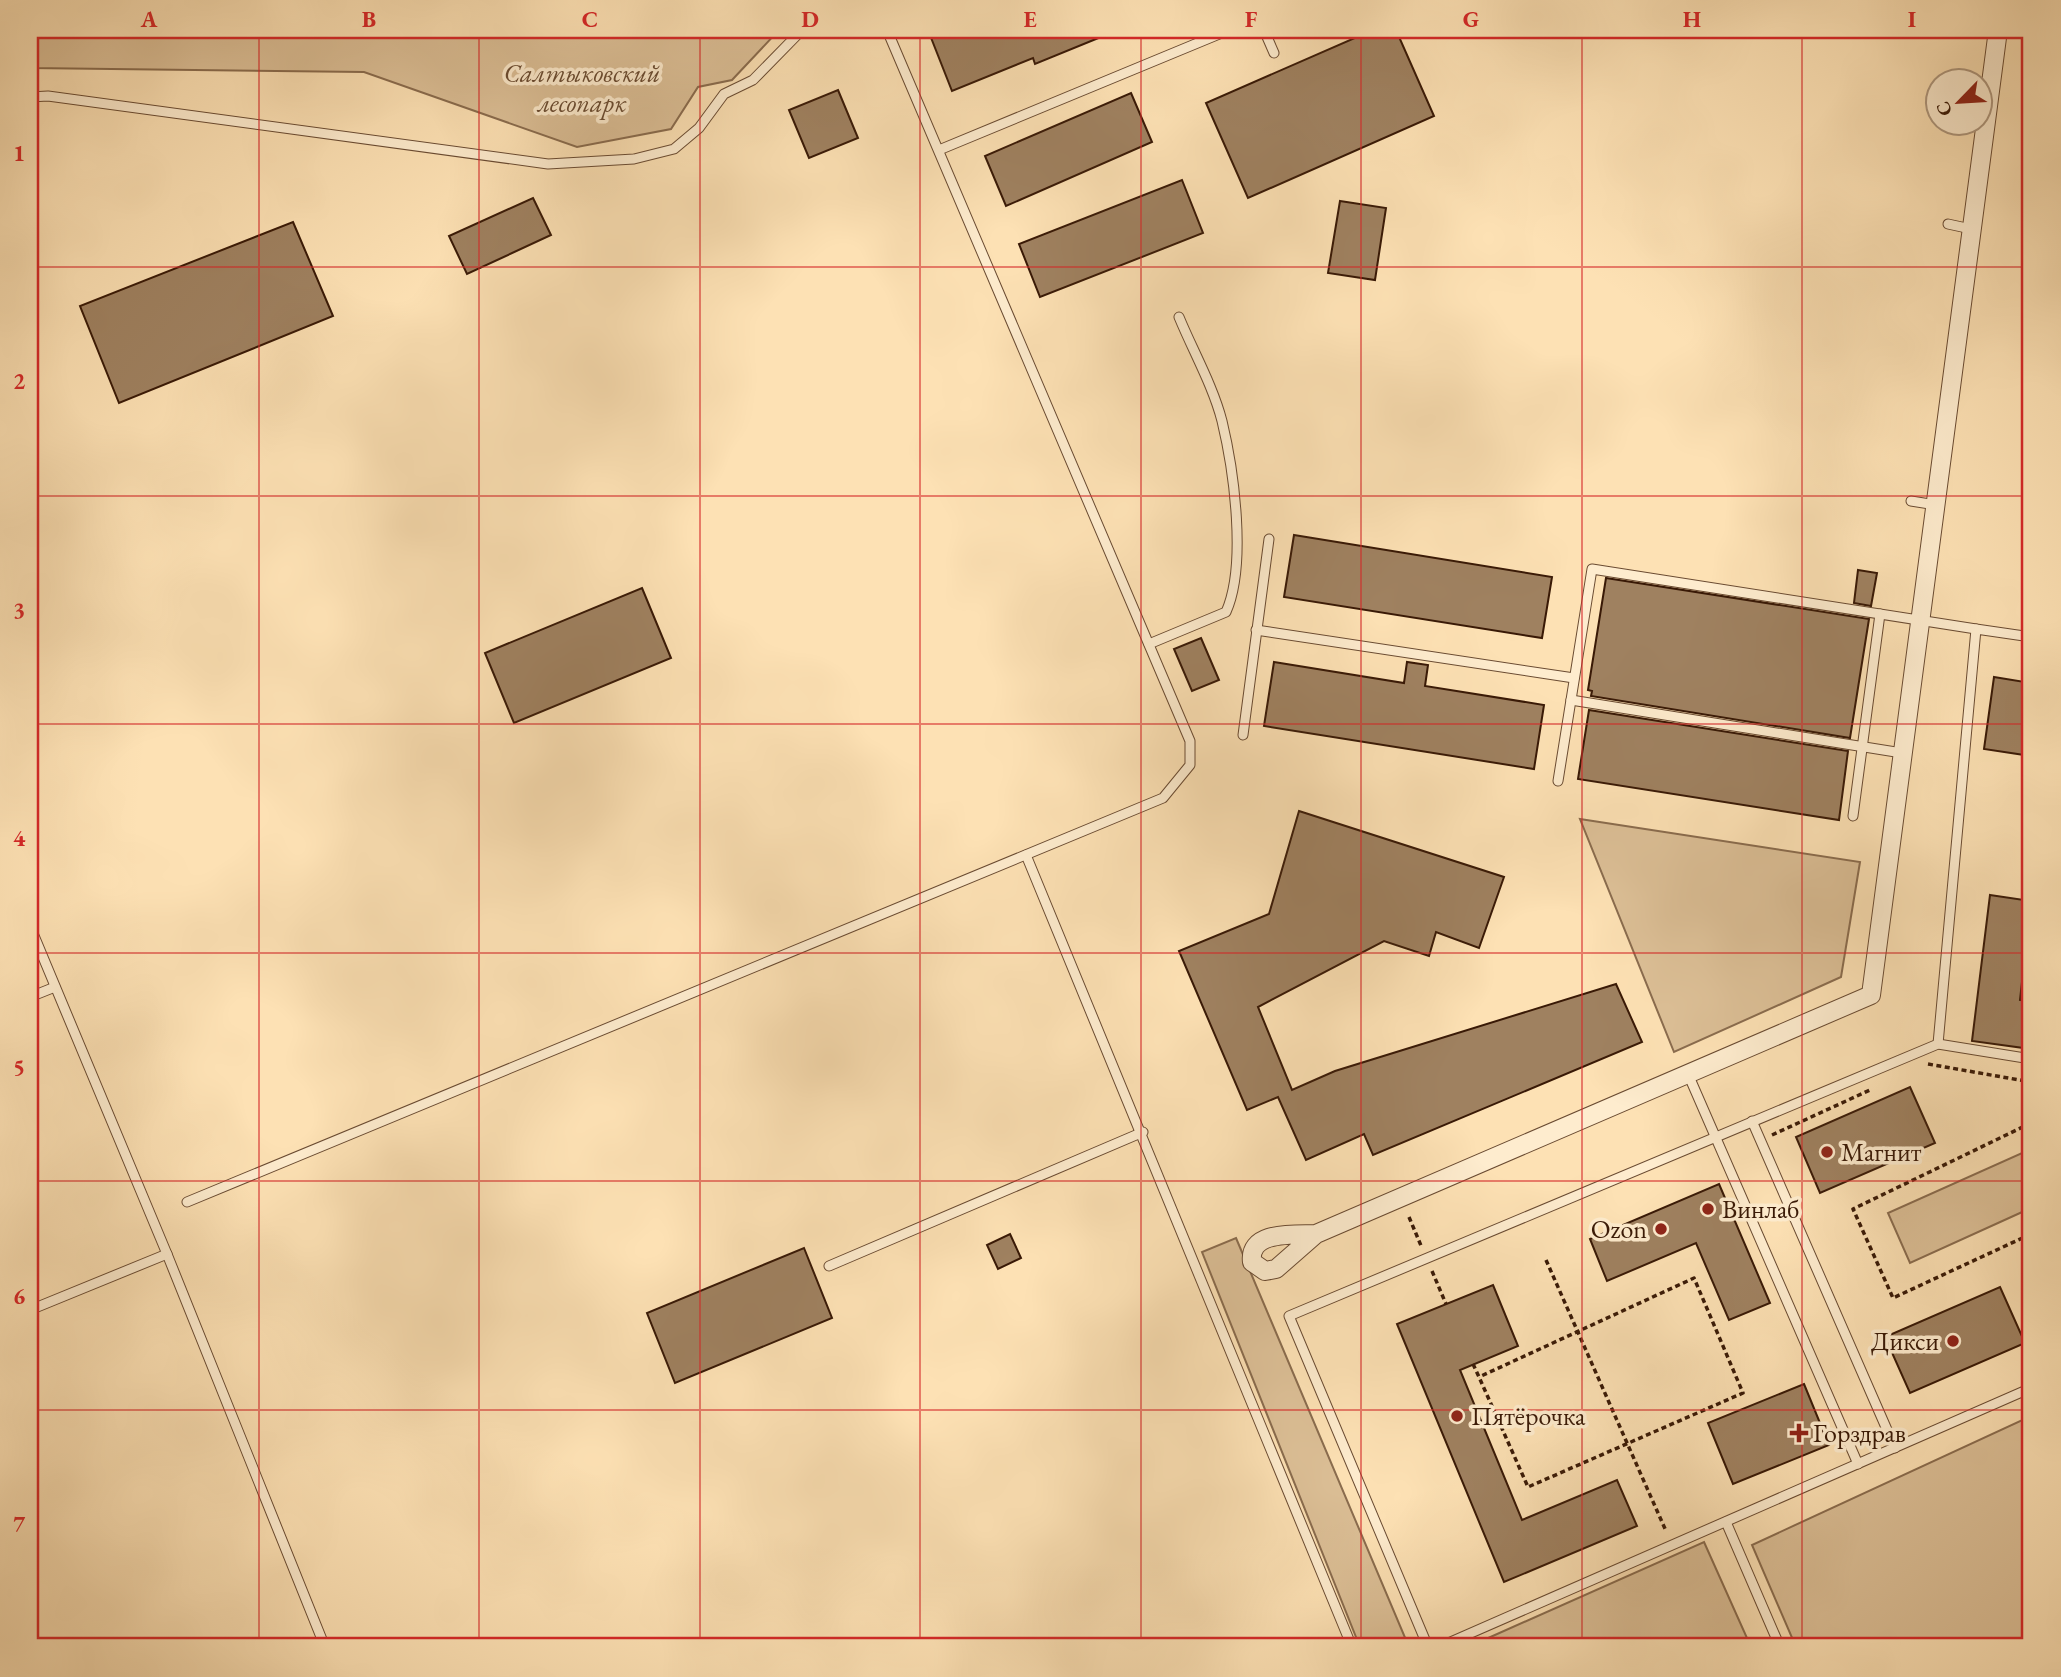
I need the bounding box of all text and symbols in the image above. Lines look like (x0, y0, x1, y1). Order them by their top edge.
text: A (140, 4, 158, 34)
text: B (362, 4, 376, 34)
text: C (582, 4, 598, 34)
text: D (801, 4, 819, 34)
text: E (1023, 4, 1037, 34)
text: F (1245, 4, 1258, 34)
text: G (1463, 4, 1479, 34)
text: H (1683, 4, 1701, 34)
text: I (1908, 4, 1916, 34)
park label: Салтыковский лесопарк (504, 56, 660, 120)
north arrow (1924, 66, 1994, 136)
text: С (1930, 98, 1958, 120)
text: 1 (13, 138, 25, 168)
text: 2 (13, 366, 25, 396)
text: 3 (13, 595, 25, 625)
text: 4 (13, 823, 26, 853)
text: 5 (13, 1052, 25, 1082)
place label: Магнит (1841, 1135, 1922, 1169)
marker: Магнит (1819, 1144, 1835, 1160)
place label: Винлаб (1722, 1192, 1799, 1226)
marker: Винлаб (1700, 1201, 1716, 1217)
place label: Ozon (1591, 1212, 1647, 1246)
marker: Ozon (1653, 1221, 1669, 1237)
text: 6 (13, 1281, 25, 1311)
place label: Дикси (1871, 1324, 1939, 1358)
marker: Дикси (1945, 1333, 1961, 1349)
place label: Пятёрочка (1471, 1399, 1586, 1433)
marker: Пятёрочка (1449, 1408, 1465, 1424)
place label: Горздрав (1813, 1416, 1906, 1450)
marker: Горздрав (1791, 1425, 1807, 1441)
text: 7 (13, 1509, 26, 1539)

